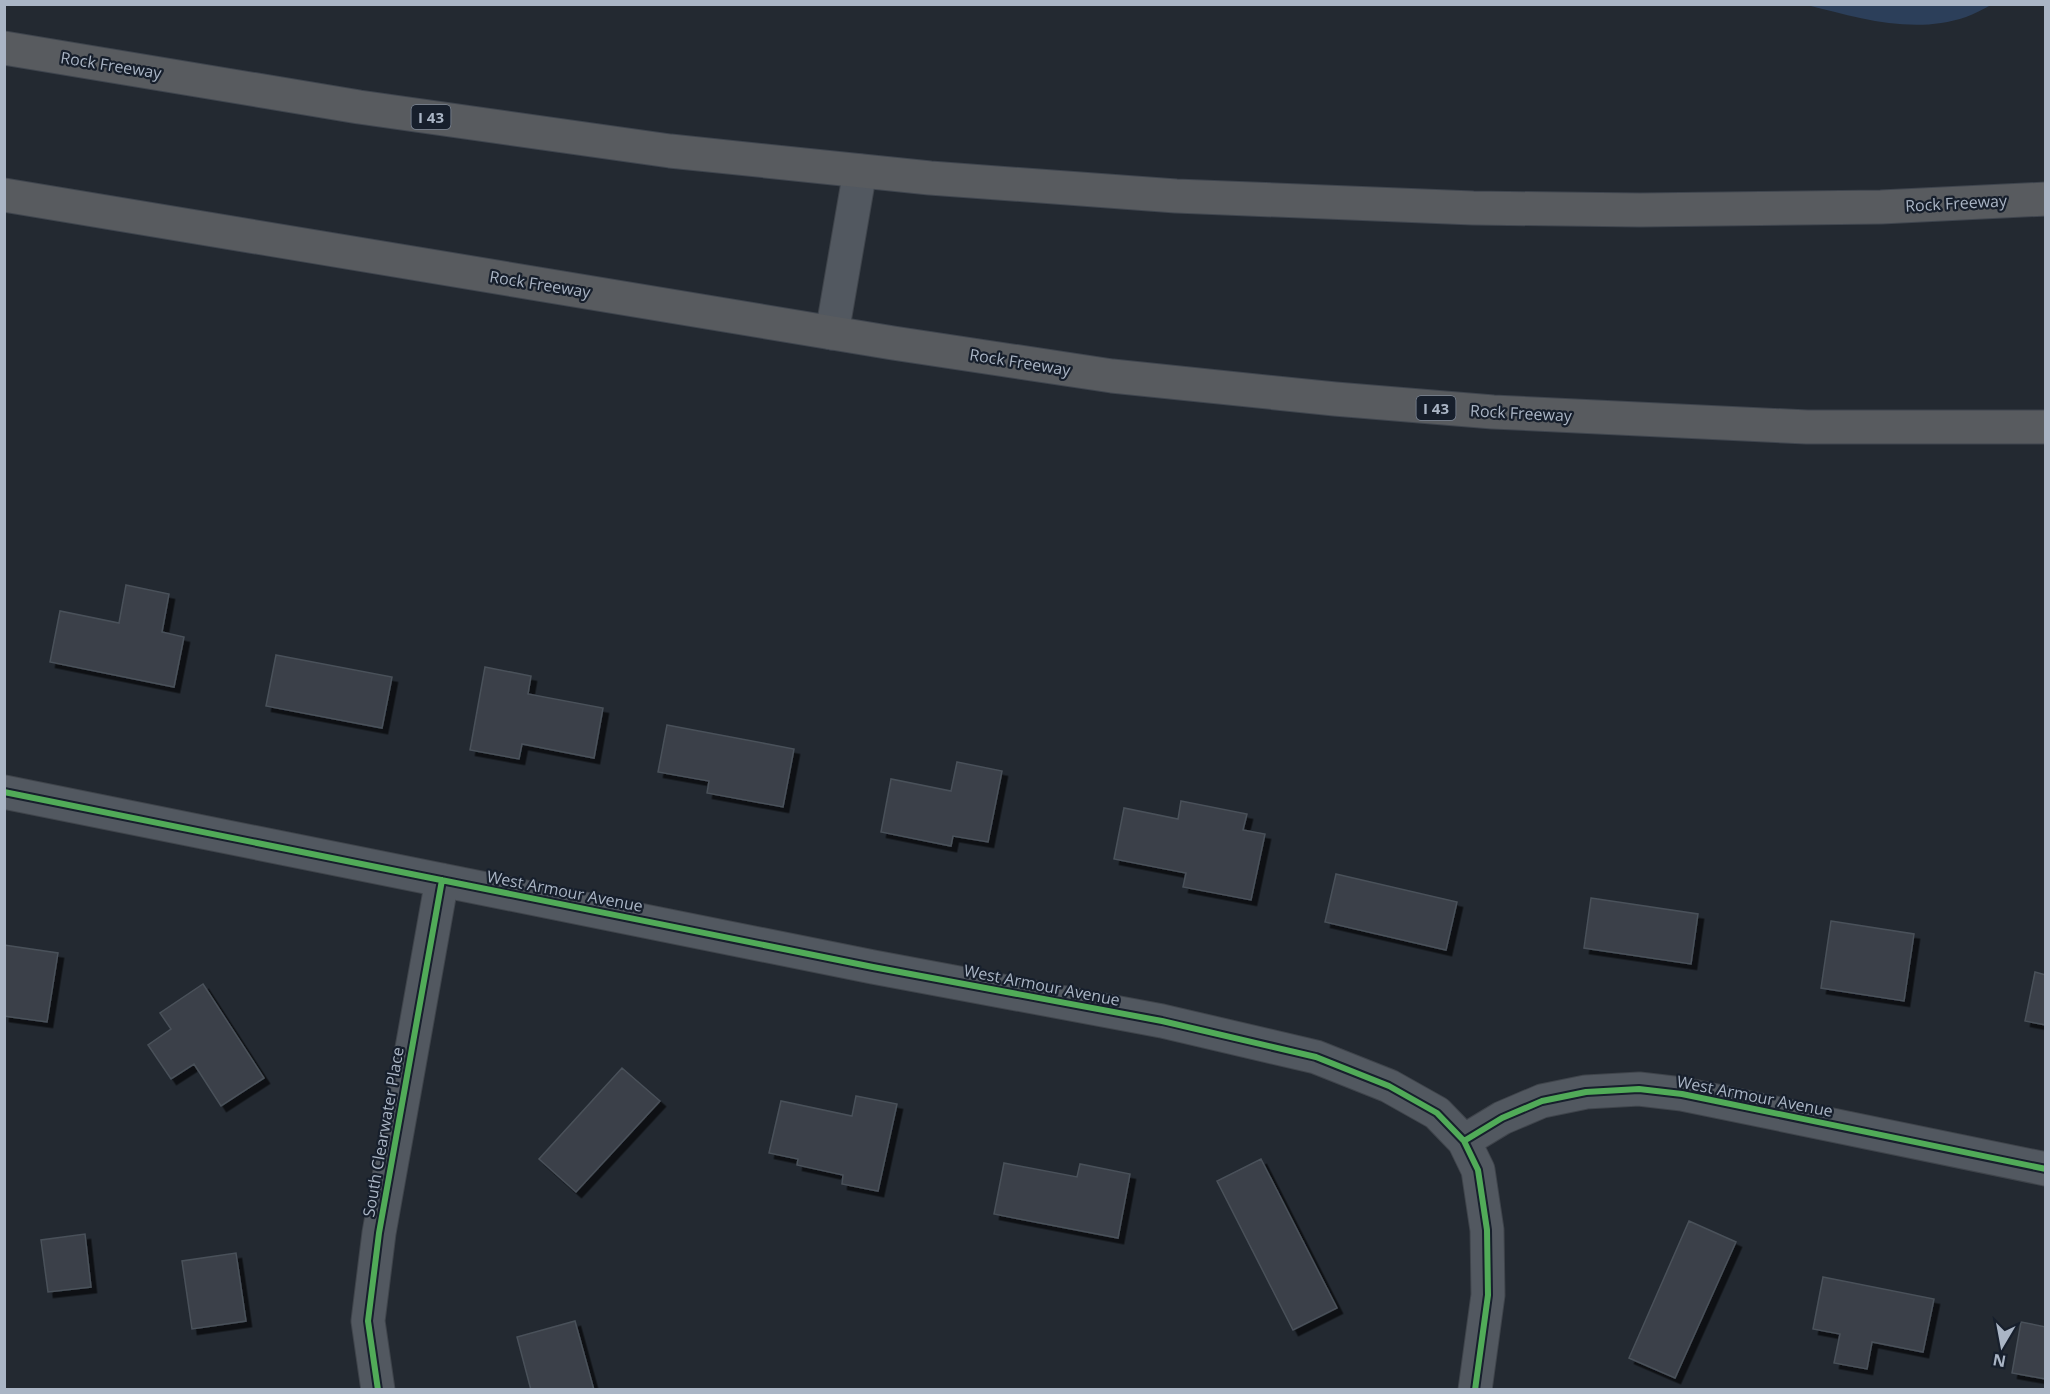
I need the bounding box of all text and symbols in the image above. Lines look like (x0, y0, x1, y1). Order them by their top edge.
street label: Rock Freeway (59, 46, 164, 84)
road number: I 43 (412, 105, 450, 129)
street label: Rock Freeway (1905, 189, 2008, 217)
street label: Rock Freeway (488, 265, 593, 303)
street label: Rock Freeway (968, 343, 1073, 381)
road number: I 43 (1416, 396, 1456, 420)
street label: Rock Freeway (1470, 399, 1573, 427)
street label: West Armour Avenue (485, 865, 645, 917)
street label: West Armour Avenue (962, 959, 1122, 1011)
street label: South Clearwater Place (357, 1045, 409, 1219)
street label: West Armour Avenue (1675, 1070, 1835, 1122)
north arrow (1972, 1316, 2032, 1376)
text: N (1991, 1349, 2008, 1373)

